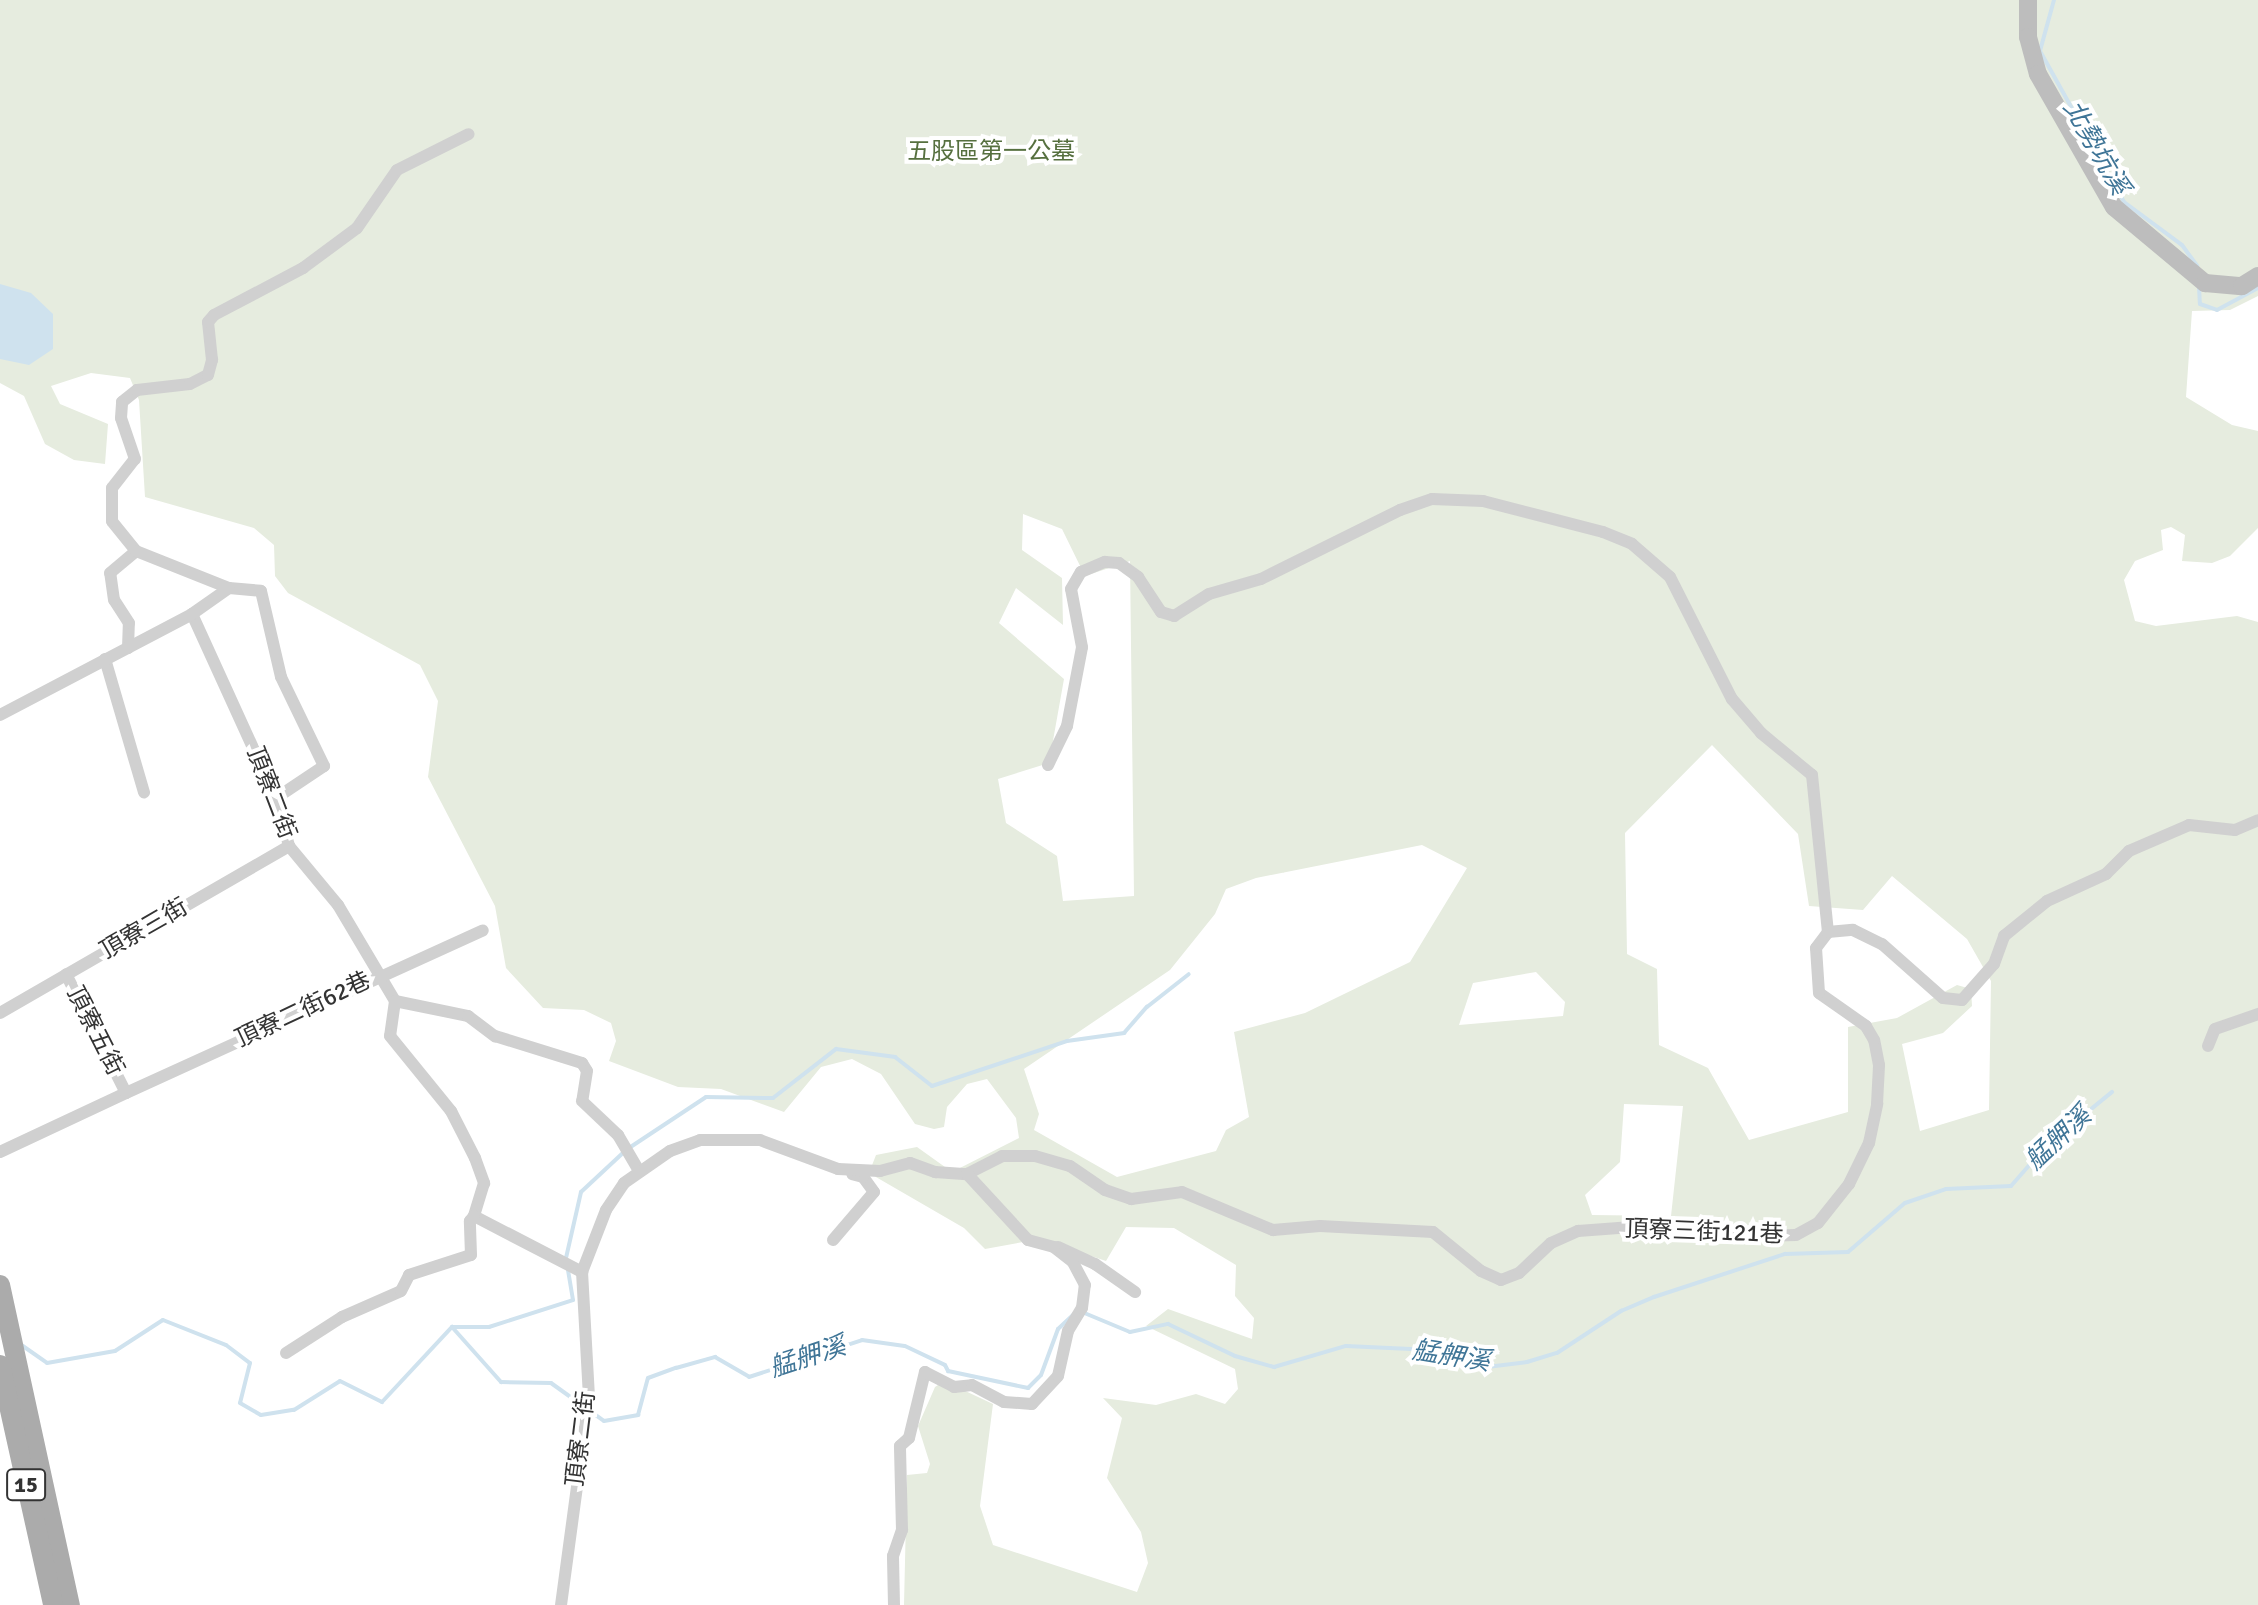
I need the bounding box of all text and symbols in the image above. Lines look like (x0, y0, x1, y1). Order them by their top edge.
water label: 北勢坑溪 (2055, 95, 2135, 201)
park label: 五股區第一公墓 (907, 138, 1075, 166)
street label: 頂寮二街 (240, 743, 302, 843)
street label: 頂寮三街 (95, 893, 193, 965)
street label: 頂寮二街62巷 (231, 966, 375, 1054)
street label: 頂寮五街 (60, 982, 130, 1080)
water label: 艋舺溪 (2020, 1101, 2098, 1177)
street label: 頂寮三街121巷 (1624, 1215, 1784, 1249)
water label: 艋舺溪 (766, 1331, 850, 1385)
water label: 艋舺溪 (1410, 1335, 1492, 1379)
street label: 頂寮二街 (561, 1390, 601, 1488)
road number: 15 (6, 1467, 46, 1503)

